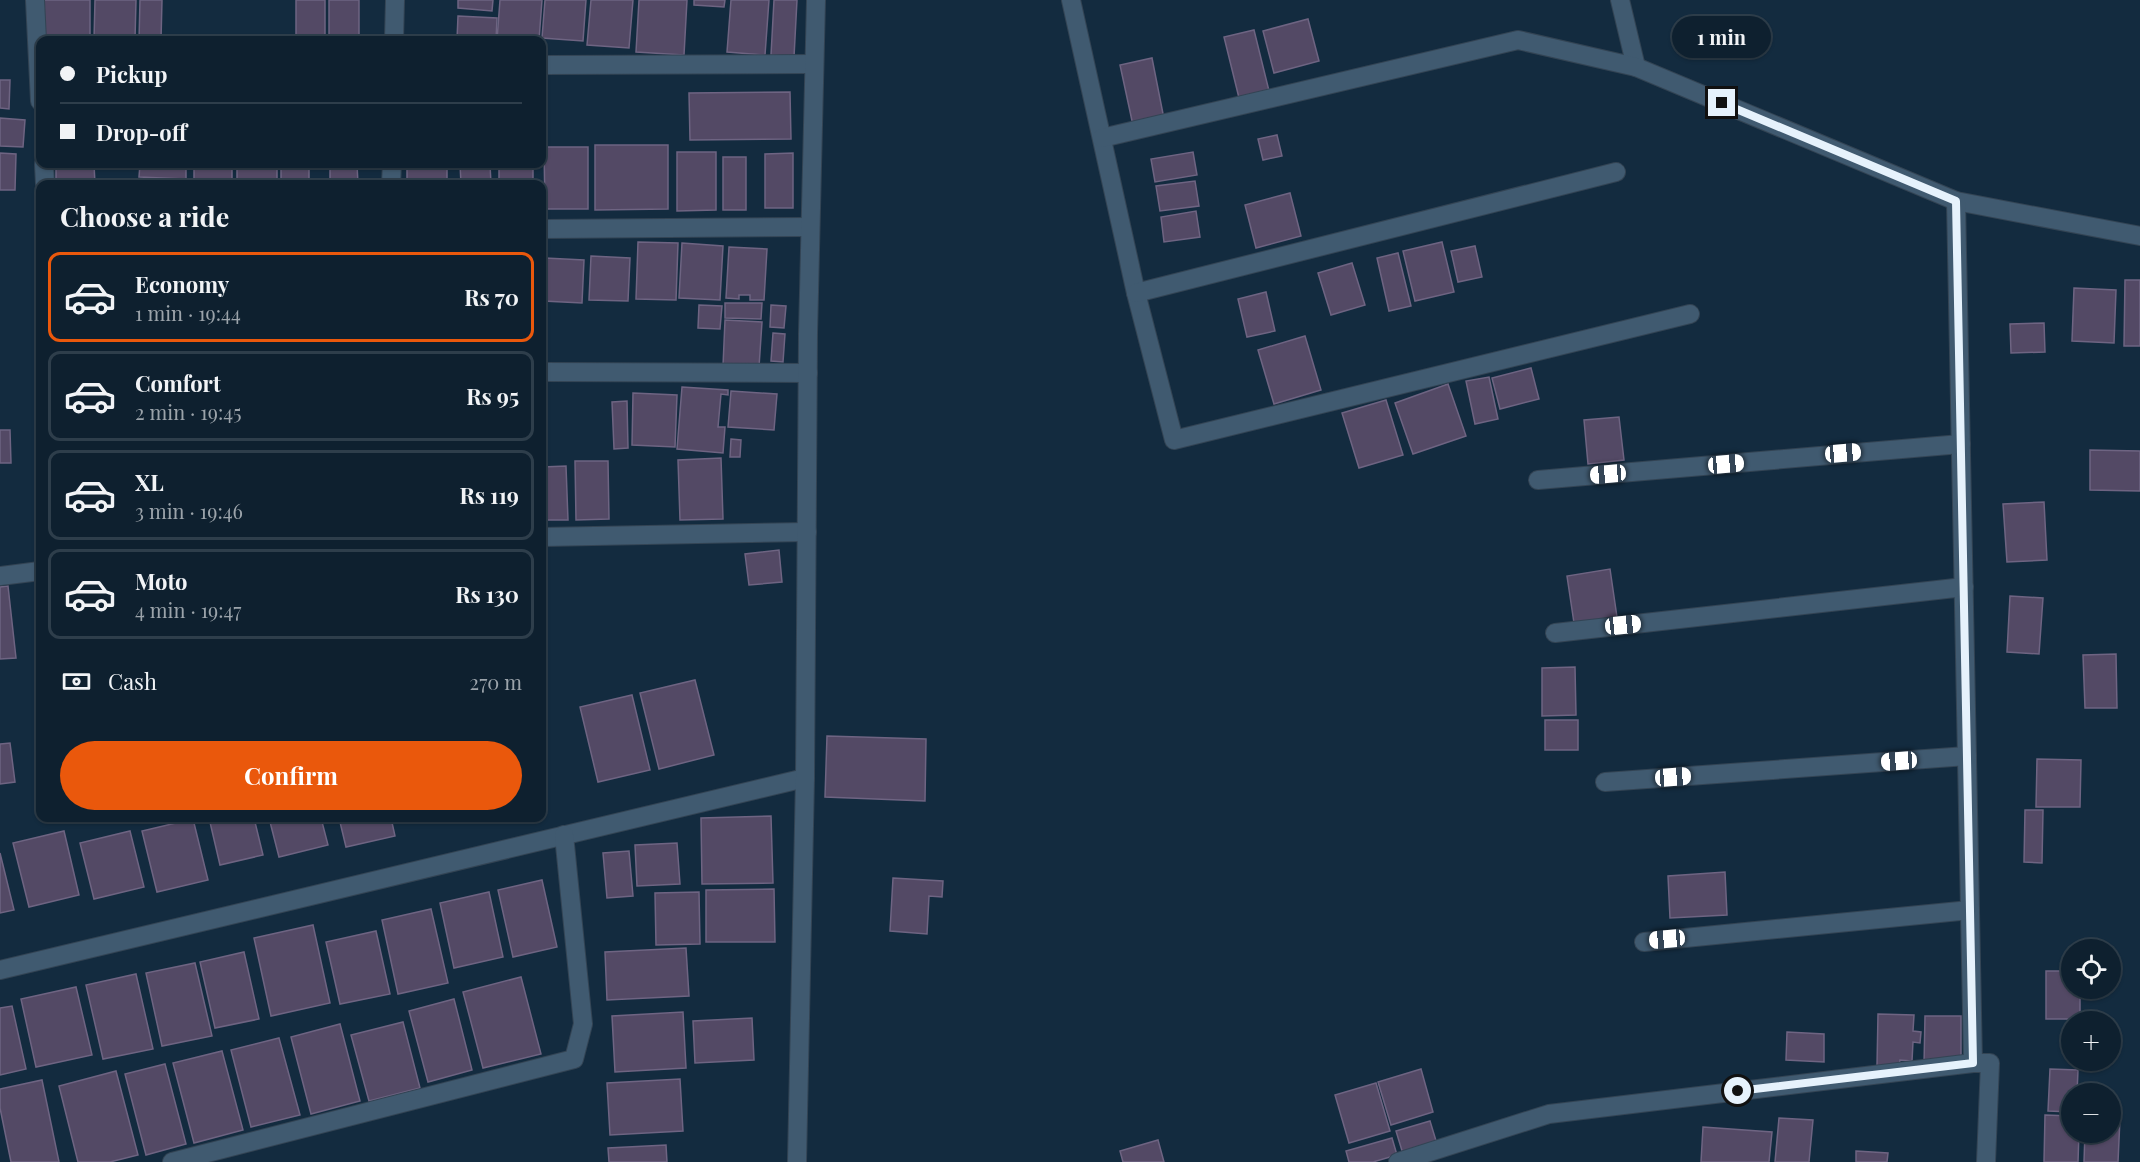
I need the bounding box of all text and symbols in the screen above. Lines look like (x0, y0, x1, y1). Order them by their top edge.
callout: 1 min (1672, 16, 1772, 58)
text: 1 min (1697, 23, 1746, 50)
text: Pickup (96, 59, 167, 89)
route end (1708, 89, 1735, 116)
text: Drop-off (96, 117, 187, 147)
text: Choose a ride (60, 198, 229, 234)
text: Economy (135, 269, 229, 299)
icon: car (63, 270, 117, 324)
text: Rs 70 (464, 282, 519, 312)
text: 1 min · 19:44 (135, 299, 241, 326)
text: Comfort (135, 368, 221, 398)
icon: car (63, 369, 117, 423)
text: Rs 95 (466, 381, 519, 411)
text: 2 min · 19:45 (135, 398, 241, 425)
car (1824, 442, 1862, 464)
car (1707, 453, 1745, 475)
car (1589, 463, 1627, 485)
text: XL (135, 467, 164, 497)
icon: car (63, 468, 117, 522)
text: Rs 119 (459, 480, 519, 510)
text: 3 min · 19:46 (135, 497, 243, 524)
text: Moto (135, 566, 188, 596)
icon: car (63, 567, 117, 621)
text: Rs 130 (455, 579, 519, 609)
text: 4 min · 19:47 (135, 596, 241, 623)
car (1604, 614, 1642, 636)
icon: cash (60, 665, 93, 698)
text: Cash (108, 666, 157, 696)
text: 270 m (470, 668, 522, 695)
button: Confirm (60, 741, 522, 810)
car (1880, 751, 1918, 771)
car (1654, 767, 1692, 787)
car (1648, 928, 1686, 950)
map controls (2061, 939, 2121, 1143)
button: locate (2061, 939, 2121, 999)
button: + (2061, 1011, 2121, 1071)
route start (1724, 1077, 1751, 1104)
button: − (2061, 1083, 2121, 1143)

